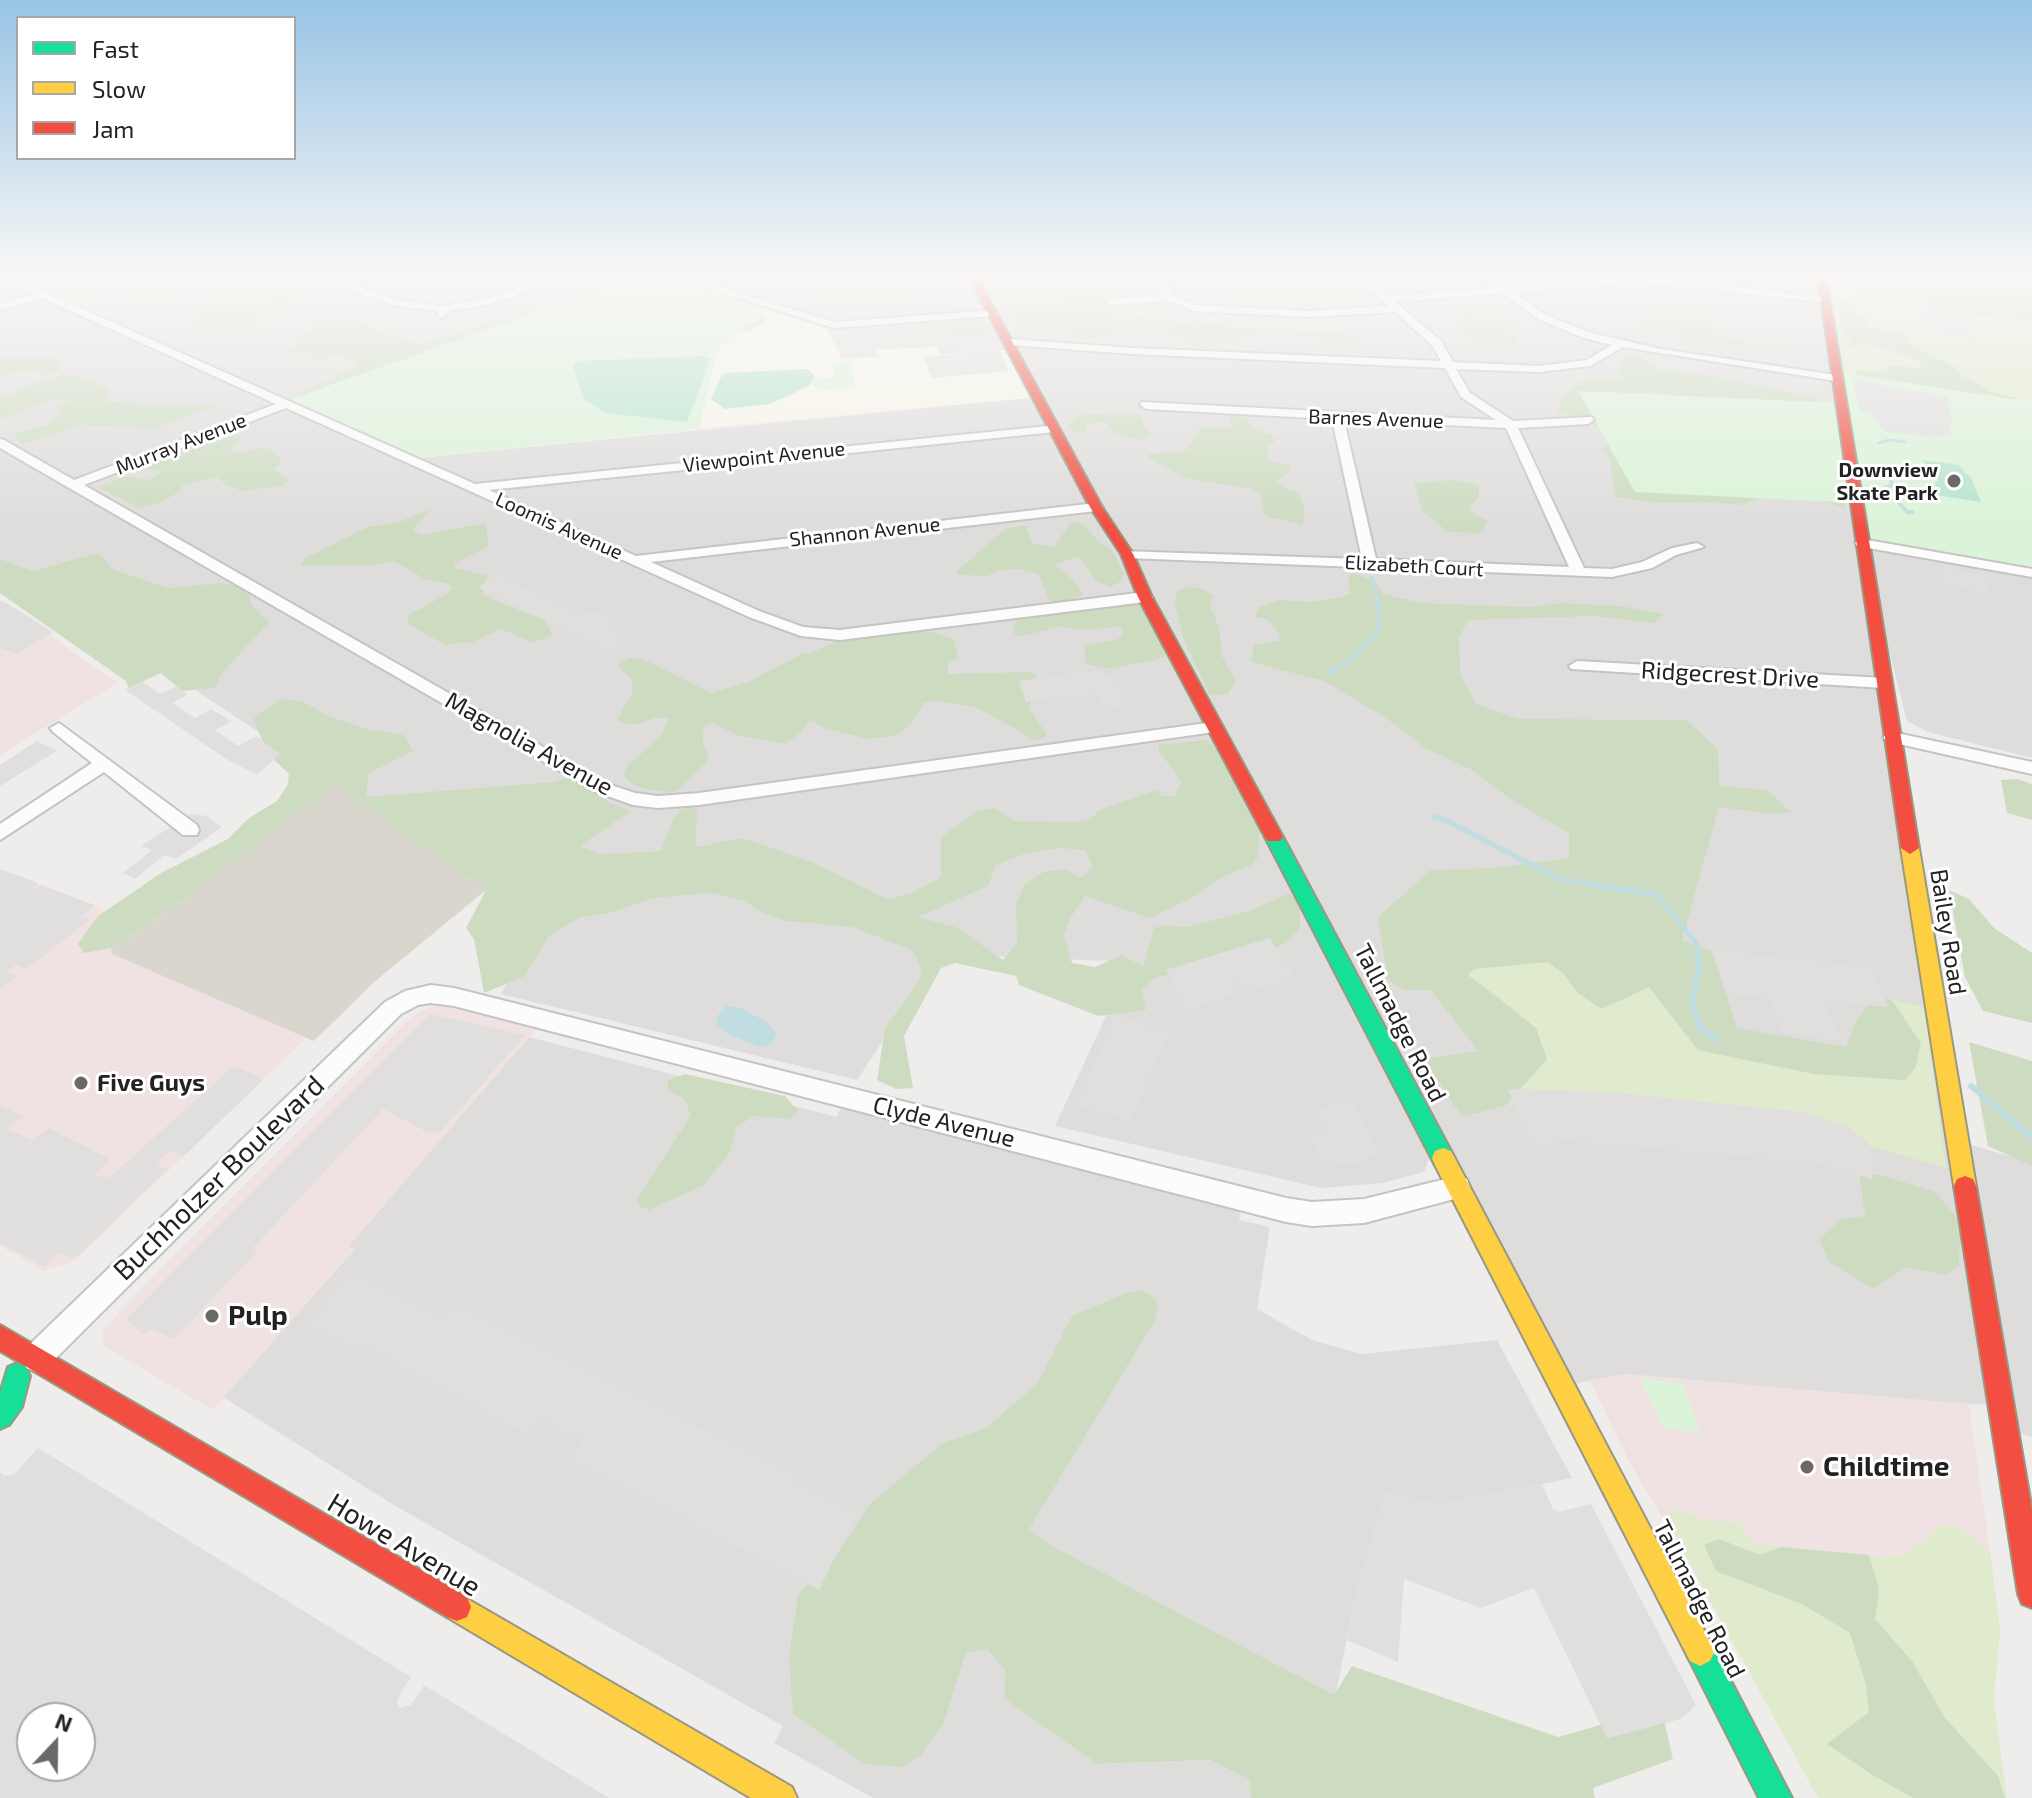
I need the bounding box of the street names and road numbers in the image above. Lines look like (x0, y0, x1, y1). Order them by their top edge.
street label: Barnes Avenue (1308, 405, 1444, 433)
street label: Murray Avenue (112, 408, 250, 480)
street label: Viewpoint Avenue (682, 437, 846, 477)
street label: Loomis Avenue (492, 487, 626, 565)
street label: Shannon Avenue (788, 512, 942, 552)
street label: Elizabeth Court (1344, 550, 1484, 582)
street label: Ridgecrest Drive (1640, 656, 1820, 694)
street label: Magnolia Avenue (440, 686, 618, 802)
street label: Bailey Road (1924, 867, 1972, 997)
street label: Tallmadge Road (1348, 939, 1452, 1107)
street label: Buchholzer Boulevard (107, 1069, 331, 1287)
street label: Clyde Avenue (870, 1090, 1018, 1154)
street label: Howe Avenue (321, 1486, 487, 1604)
street label: Tallmadge Road (1647, 1515, 1751, 1683)

